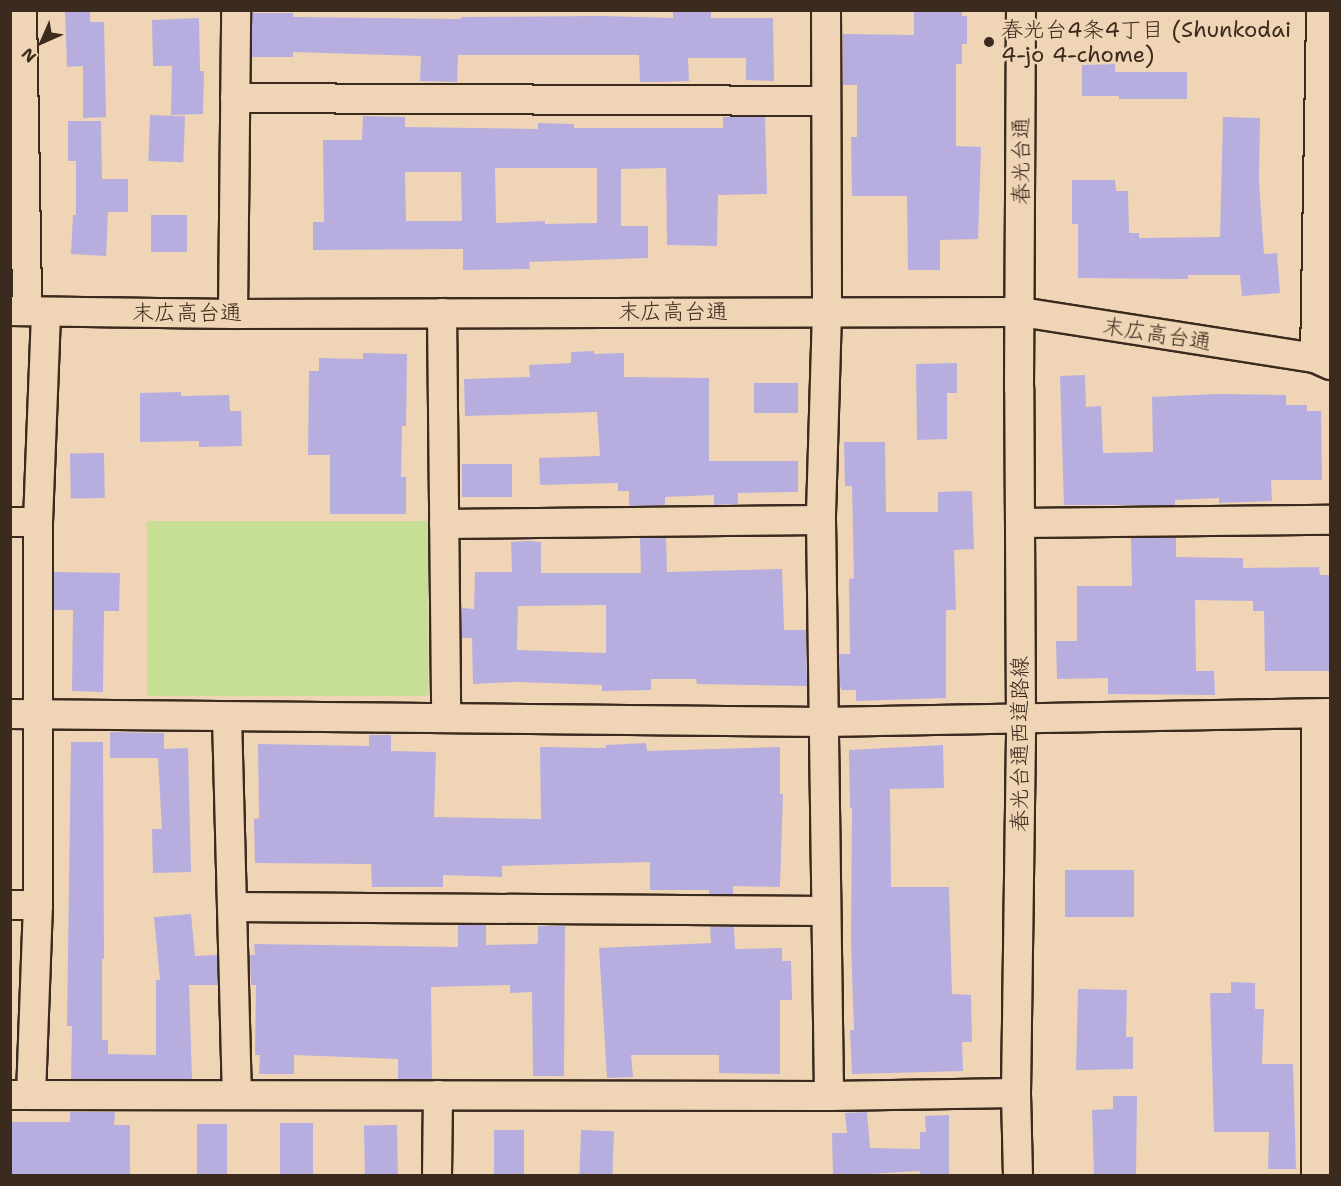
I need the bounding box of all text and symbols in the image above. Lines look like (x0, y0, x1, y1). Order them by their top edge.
north arrow (12, 12, 72, 72)
place label: 春光台4条4丁目 (Shunkodai 4-jo 4-chome) (1001, 16, 1290, 68)
marker: 春光台4条4丁目 (Shunkodai 4-jo 4-chome) (982, 35, 996, 49)
text: N (17, 43, 41, 67)
street label: 春光台通 (1008, 117, 1034, 205)
street label: 末広高台通 (618, 299, 728, 325)
street label: 末広高台通 (132, 300, 242, 326)
street label: 末広高台通 (1101, 312, 1213, 356)
street label: 春光台通西道路線 (1007, 656, 1033, 832)

